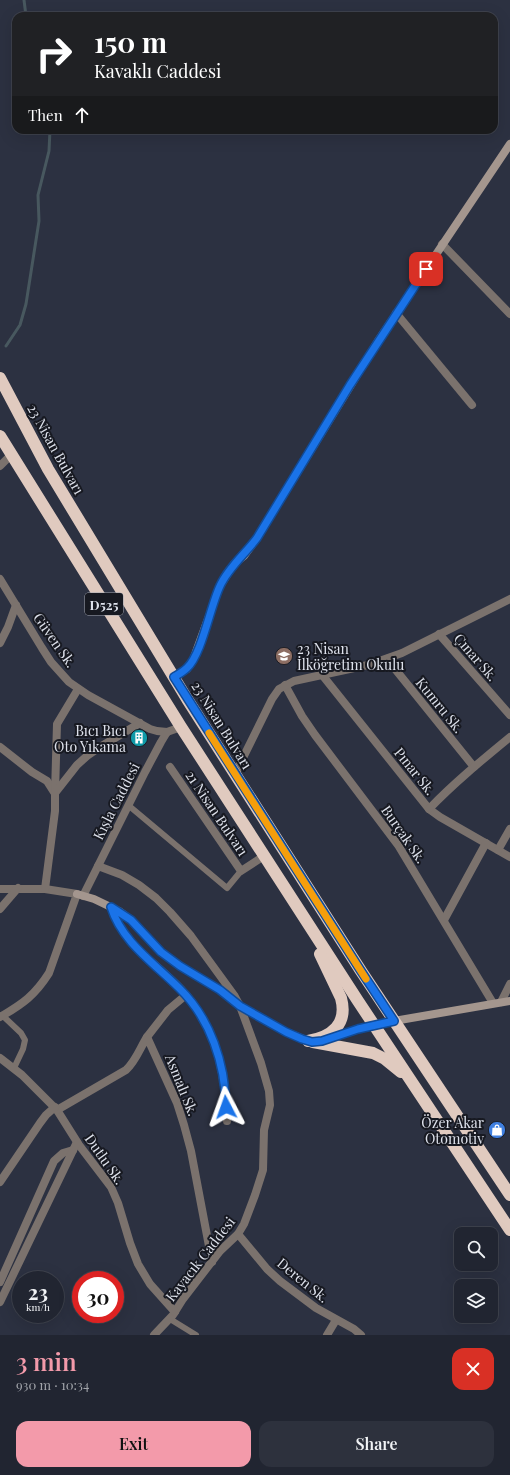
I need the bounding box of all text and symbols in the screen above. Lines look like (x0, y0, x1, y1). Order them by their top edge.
text: 150 m (94, 23, 167, 60)
icon: right (28, 28, 80, 80)
text: Kavaklı Caddesi (94, 59, 221, 83)
icon: ahead (71, 104, 93, 126)
text: Then (28, 105, 63, 125)
pin (409, 252, 443, 286)
icon: arrive (415, 258, 437, 280)
street label: 23 Nisan Bulvarı (23, 401, 89, 497)
road number: D525 (85, 593, 123, 615)
street label: Güven Sk. (29, 609, 81, 671)
street label: Çınar Sk. (450, 629, 502, 685)
place label: 23 Nisan İlköğretim Okulu (297, 639, 404, 674)
school or university icon: 23 Nisan İlköğretim Okulu (274, 646, 294, 666)
street label: Kumru Sk. (412, 673, 468, 737)
street label: 23 Nisan Bulvarı (187, 677, 257, 773)
place label: Bıcı Bıcı Oto Yıkama (54, 721, 126, 756)
building icon: Bıcı Bıcı Oto Yıkama (129, 728, 149, 748)
street label: Pınar Sk. (390, 743, 440, 799)
street label: Kışla Caddesi (88, 759, 144, 843)
street label: 21 Nisan Bulvarı (181, 767, 253, 859)
street label: Burçak Sk. (377, 801, 431, 867)
street label: Asmalı Sk. (161, 1050, 203, 1119)
position arrow (205, 1086, 247, 1128)
place label: Özer Akar Otomotiv (421, 1113, 485, 1148)
shop icon: Özer Akar Otomotiv (487, 1120, 507, 1140)
street label: Dutlu Sk. (81, 1130, 129, 1188)
street label: Kayacık Caddesi (161, 1213, 239, 1305)
map controls (454, 1227, 498, 1323)
button: search (454, 1227, 498, 1271)
street label: Deren Sk. (273, 1253, 333, 1307)
speed limit sign: 30 (72, 1271, 124, 1323)
text: 23 (28, 1278, 48, 1305)
button: layers (454, 1279, 498, 1323)
text: km/h (26, 1300, 50, 1314)
text: 3 min (16, 1345, 77, 1377)
button: close (452, 1348, 494, 1390)
text: 930 m · 10:34 (16, 1376, 89, 1393)
button: Exit (16, 1421, 251, 1467)
button: Share (259, 1421, 494, 1467)

